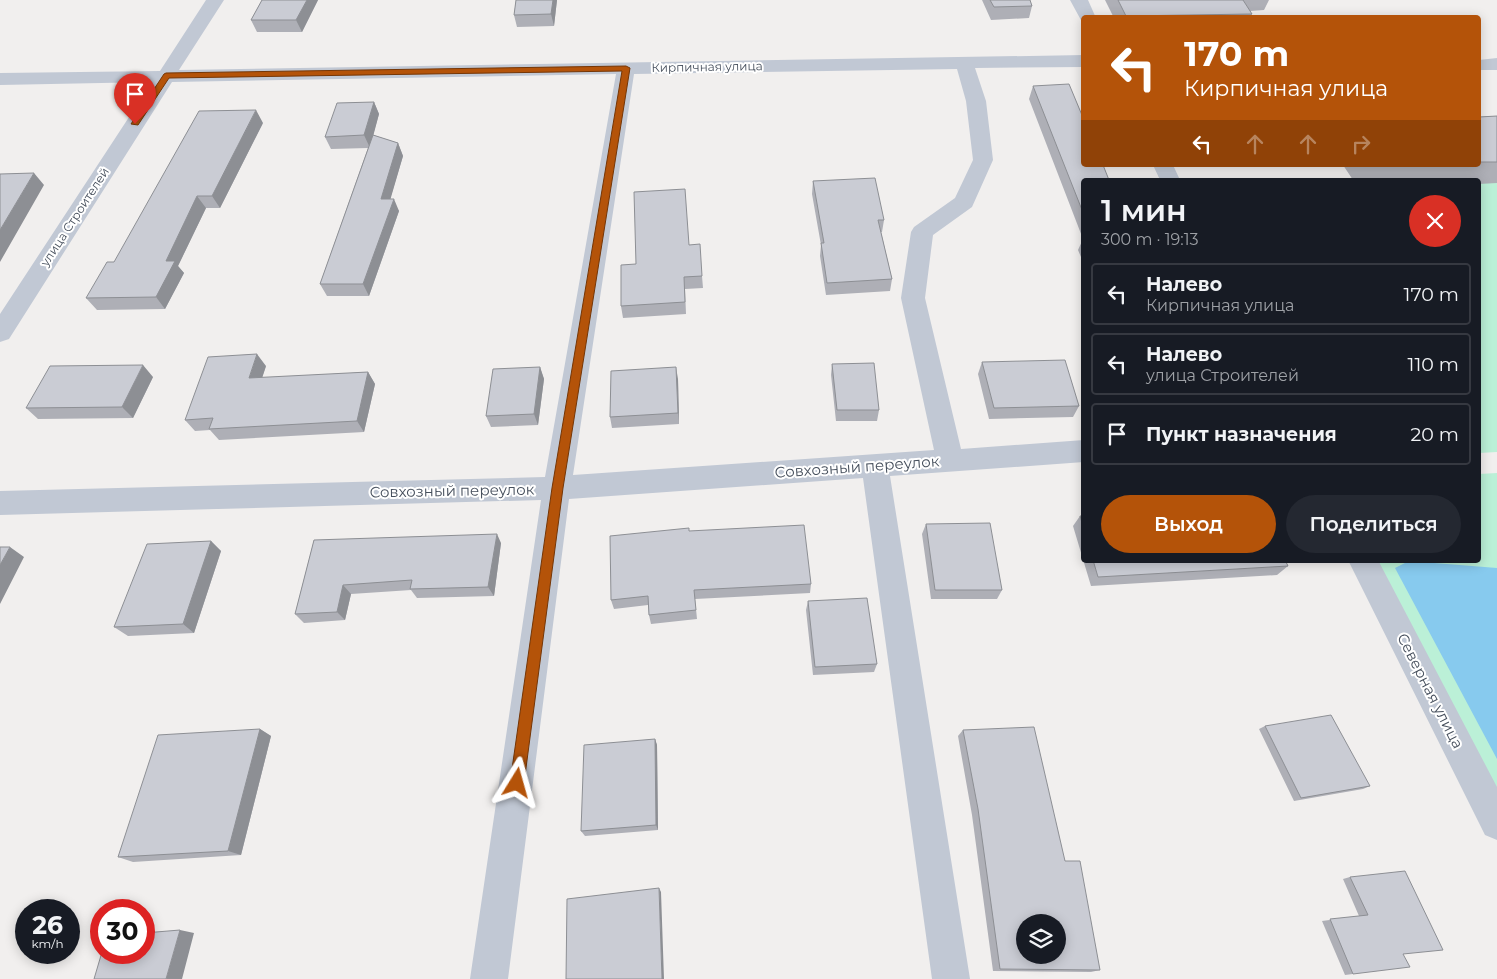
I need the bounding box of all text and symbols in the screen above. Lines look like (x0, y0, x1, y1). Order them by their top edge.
text: 170 m (1184, 32, 1289, 75)
icon: left (1101, 35, 1166, 100)
street label: Кирпичная улица (651, 58, 763, 75)
pin (114, 73, 156, 124)
text: Кирпичная улица (1184, 75, 1388, 102)
icon: arrive (121, 80, 149, 108)
icon: left (1188, 130, 1216, 158)
icon: ahead (1241, 130, 1269, 158)
icon: ahead (1294, 130, 1322, 158)
icon: right (1347, 130, 1375, 158)
street label: улица Строителей (36, 165, 112, 270)
text: 1 мин (1101, 192, 1187, 229)
button: close (1409, 195, 1461, 247)
text: 300 m · 19:13 (1101, 230, 1199, 249)
text: Налево (1146, 273, 1222, 296)
icon: left (1103, 280, 1131, 308)
text: 170 m (1404, 283, 1459, 306)
text: Кирпичная улица (1146, 296, 1294, 315)
text: Налево (1146, 343, 1222, 366)
icon: left (1103, 350, 1131, 378)
text: 110 m (1408, 353, 1459, 376)
text: улица Строителей (1146, 366, 1299, 385)
icon: arrive (1103, 420, 1131, 448)
text: Пункт назначения (1146, 423, 1337, 446)
text: 20 m (1411, 423, 1459, 446)
street label: Совхозный переулок (774, 451, 940, 482)
street label: Совхозный переулок (369, 480, 535, 501)
button: Выход (1101, 495, 1276, 553)
button: Поделиться (1286, 495, 1461, 553)
street label: Северная улица (1393, 630, 1468, 752)
position arrow (490, 756, 542, 808)
speed limit sign: 30 (90, 899, 155, 964)
text: 26 (32, 910, 63, 940)
map controls (1016, 914, 1066, 964)
button: layers (1016, 914, 1066, 964)
text: km/h (31, 936, 64, 951)

